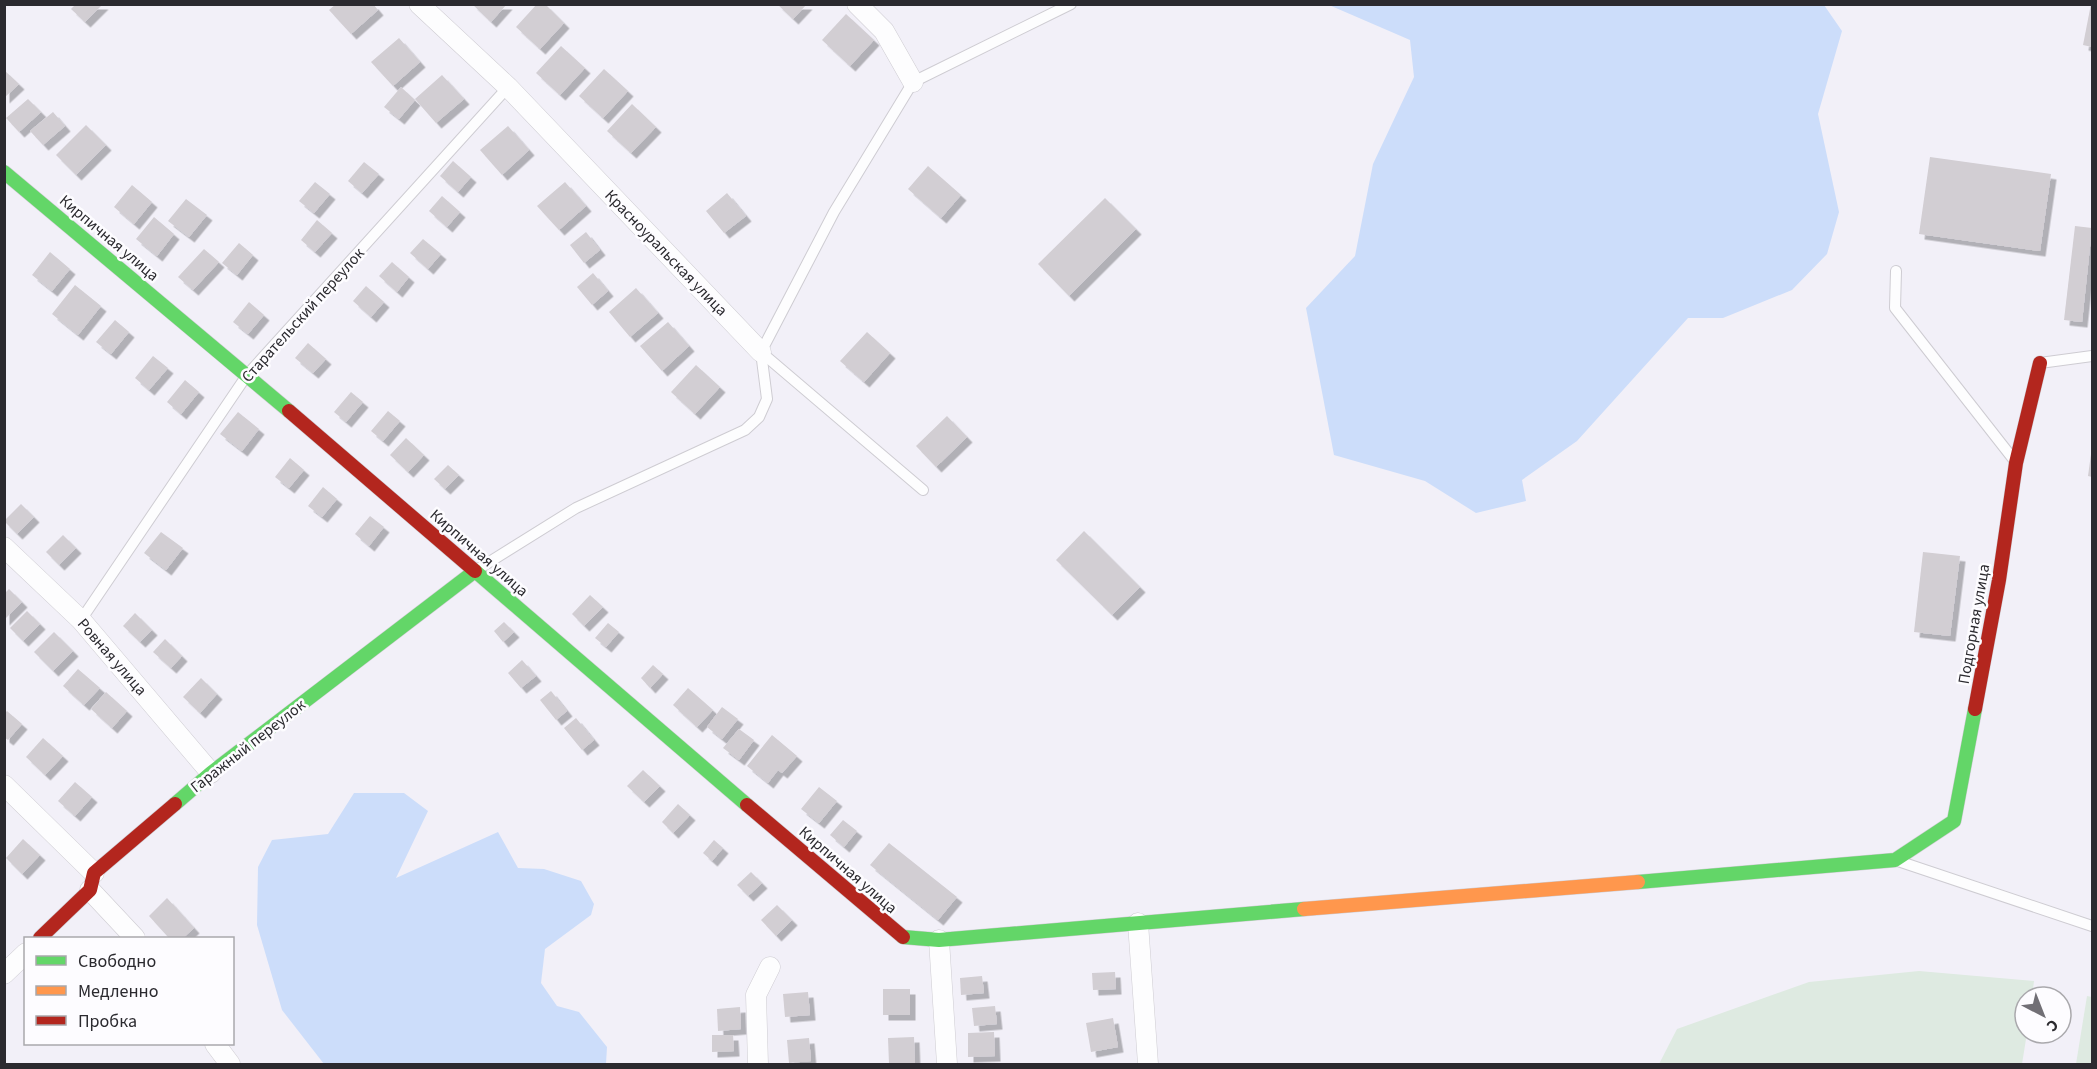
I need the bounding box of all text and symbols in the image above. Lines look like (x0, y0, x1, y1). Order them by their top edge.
street label: Красноуральская улица (600, 185, 732, 321)
street label: Кирпичная улица (55, 190, 163, 286)
street label: Старательский переулок (236, 243, 370, 387)
street label: Кирпичная улица (425, 504, 533, 602)
street label: Подгорная улица (1953, 562, 1995, 686)
street label: Ровная улица (72, 614, 152, 700)
street label: Гаражный переулок (186, 694, 310, 798)
street label: Кирпичная улица (794, 821, 902, 919)
legend (24, 937, 234, 1045)
text: Свободно (78, 949, 156, 974)
text: Медленно (78, 979, 158, 1004)
north arrow (2013, 985, 2073, 1045)
text: Пробка (78, 1009, 137, 1034)
text: С (2042, 1014, 2063, 1037)

